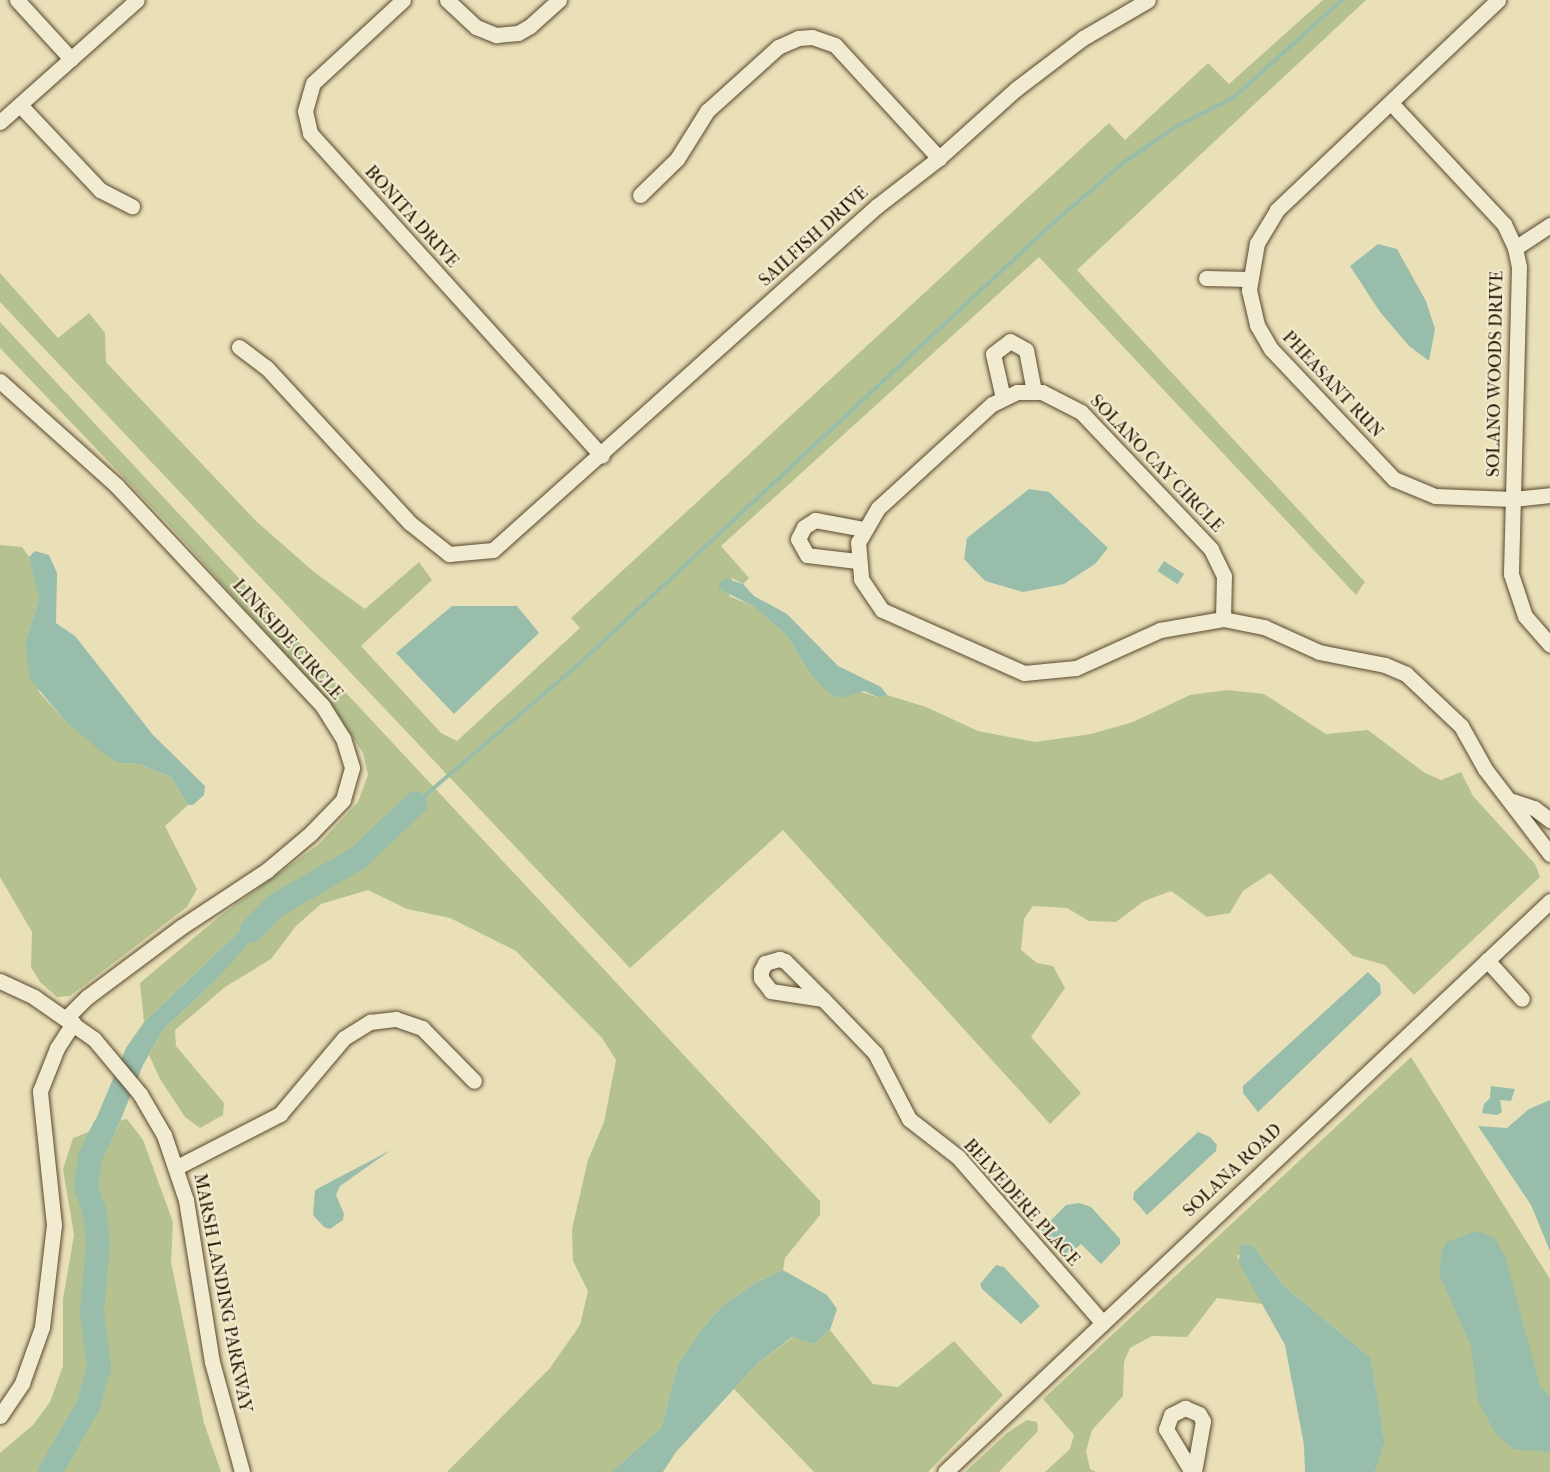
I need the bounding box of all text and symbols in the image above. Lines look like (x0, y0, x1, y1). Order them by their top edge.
street label: BONITA DRIVE (359, 161, 463, 273)
street label: SAILFISH DRIVE (755, 182, 873, 292)
street label: SOLANO WOODS DRIVE (1483, 271, 1509, 477)
street label: PHEASANT RUN (1277, 327, 1387, 443)
street label: SOLANO CAY CIRCLE (1085, 391, 1227, 537)
street label: LINKSIDE CIRCLE (227, 575, 347, 705)
street label: SOLANA ROAD (1179, 1120, 1287, 1222)
street label: BELVEDERE PLACE (958, 1135, 1084, 1271)
street label: MARSH LANDING PARKWAY (188, 1172, 256, 1414)

